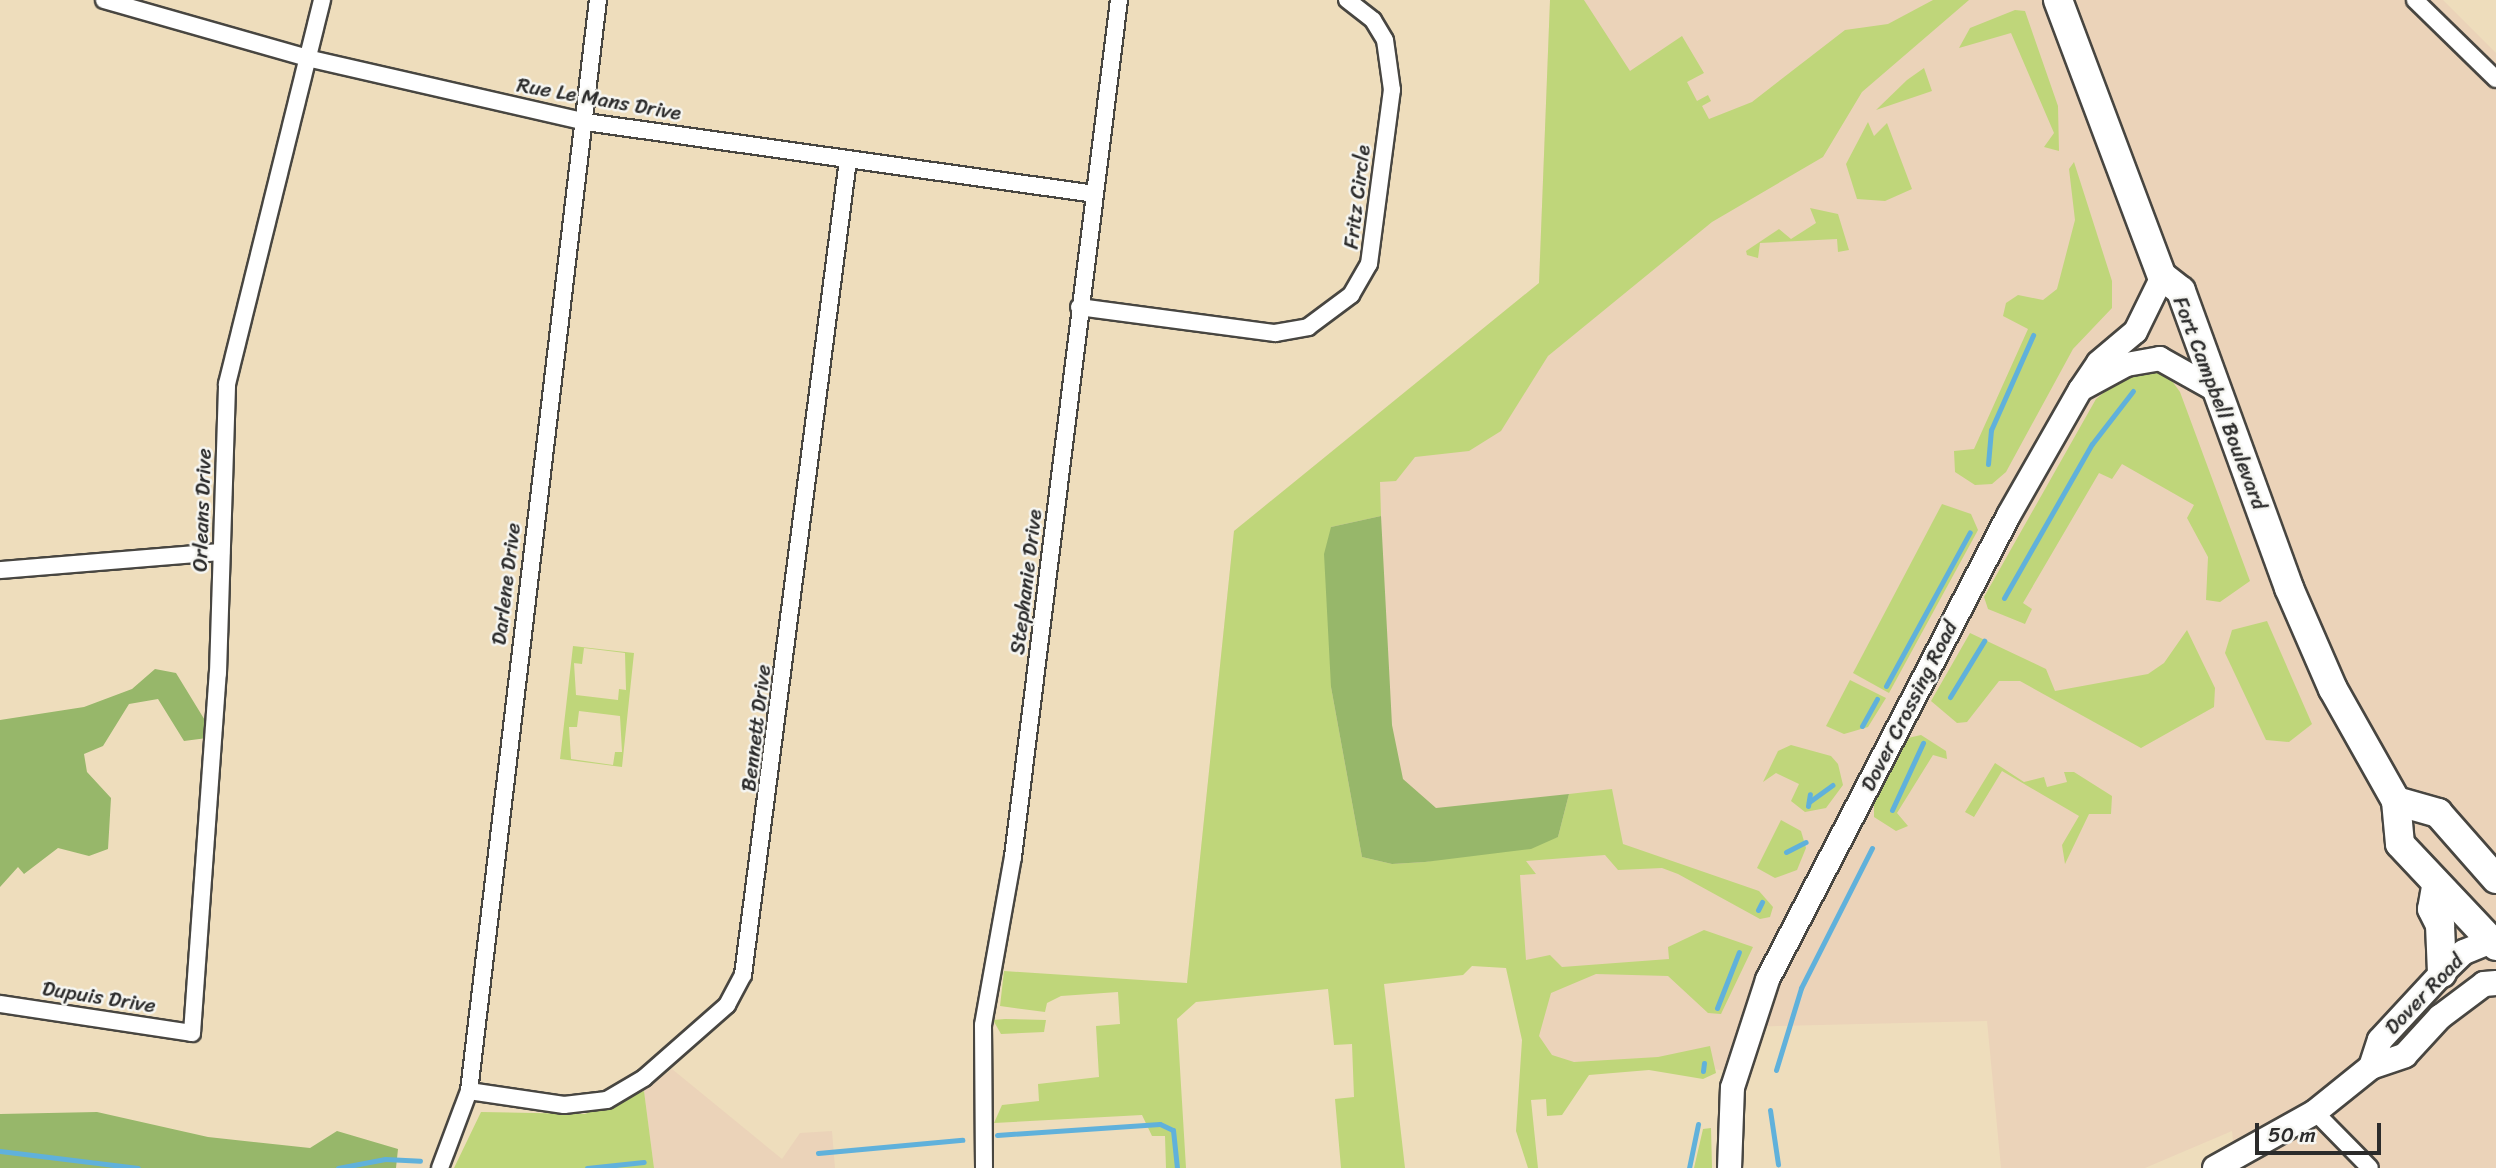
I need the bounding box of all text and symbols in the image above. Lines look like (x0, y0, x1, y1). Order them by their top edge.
street label: Rue Le Mans Drive (514, 72, 684, 126)
street label: Fritz Circle (1338, 143, 1376, 251)
street label: Fort Campbell Boulevard (2168, 293, 2272, 513)
street label: Orleans Drive (187, 448, 217, 572)
street label: Stephanie Drive (1005, 508, 1047, 656)
street label: Darlene Drive (486, 521, 526, 647)
street label: Dover Crossing Road (1855, 617, 1963, 795)
street label: Bennett Drive (736, 663, 776, 793)
street label: Dover Road (2379, 948, 2469, 1040)
street label: Dupuis Drive (40, 976, 158, 1018)
scale bar (2258, 1108, 2384, 1152)
text: 50 m (2268, 1116, 2316, 1154)

